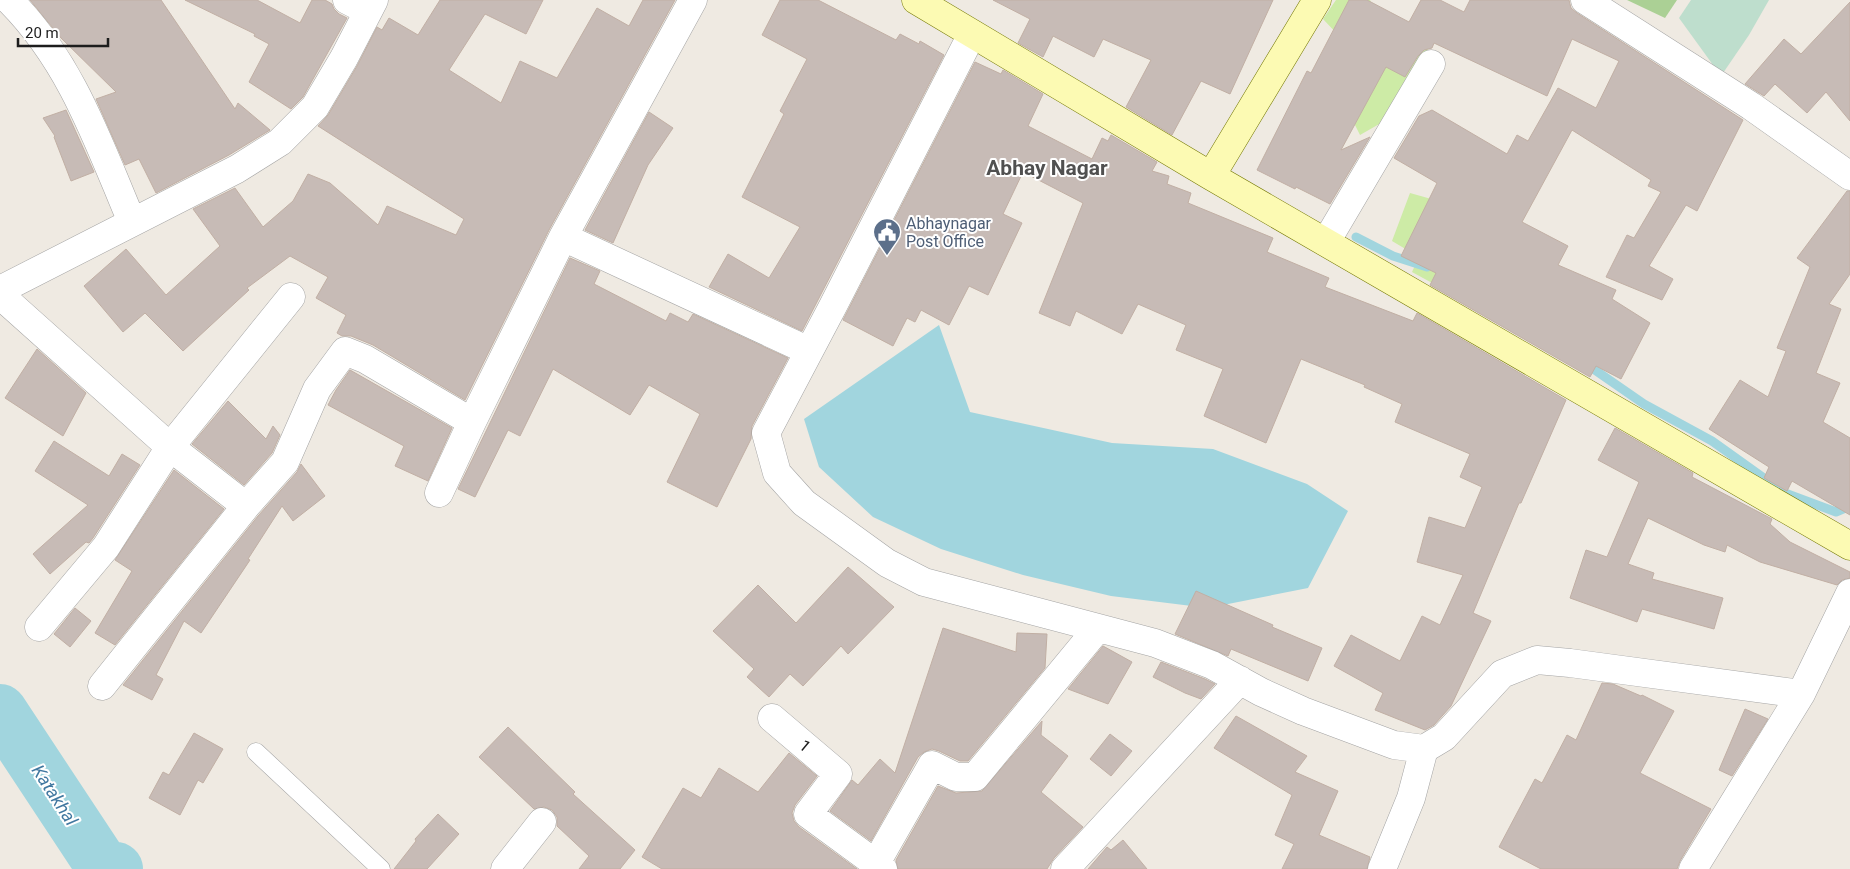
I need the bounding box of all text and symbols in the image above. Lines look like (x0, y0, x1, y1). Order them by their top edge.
scale bar (18, 15, 108, 47)
text: 20 m (25, 24, 59, 42)
district label: Abhay Nagar (986, 156, 1108, 180)
place label: Abhaynagar Post Office (906, 214, 992, 251)
public building icon: Abhaynagar Post Office (872, 217, 902, 256)
street label: 1 (795, 736, 815, 756)
water label: Katakhal (28, 761, 83, 830)

